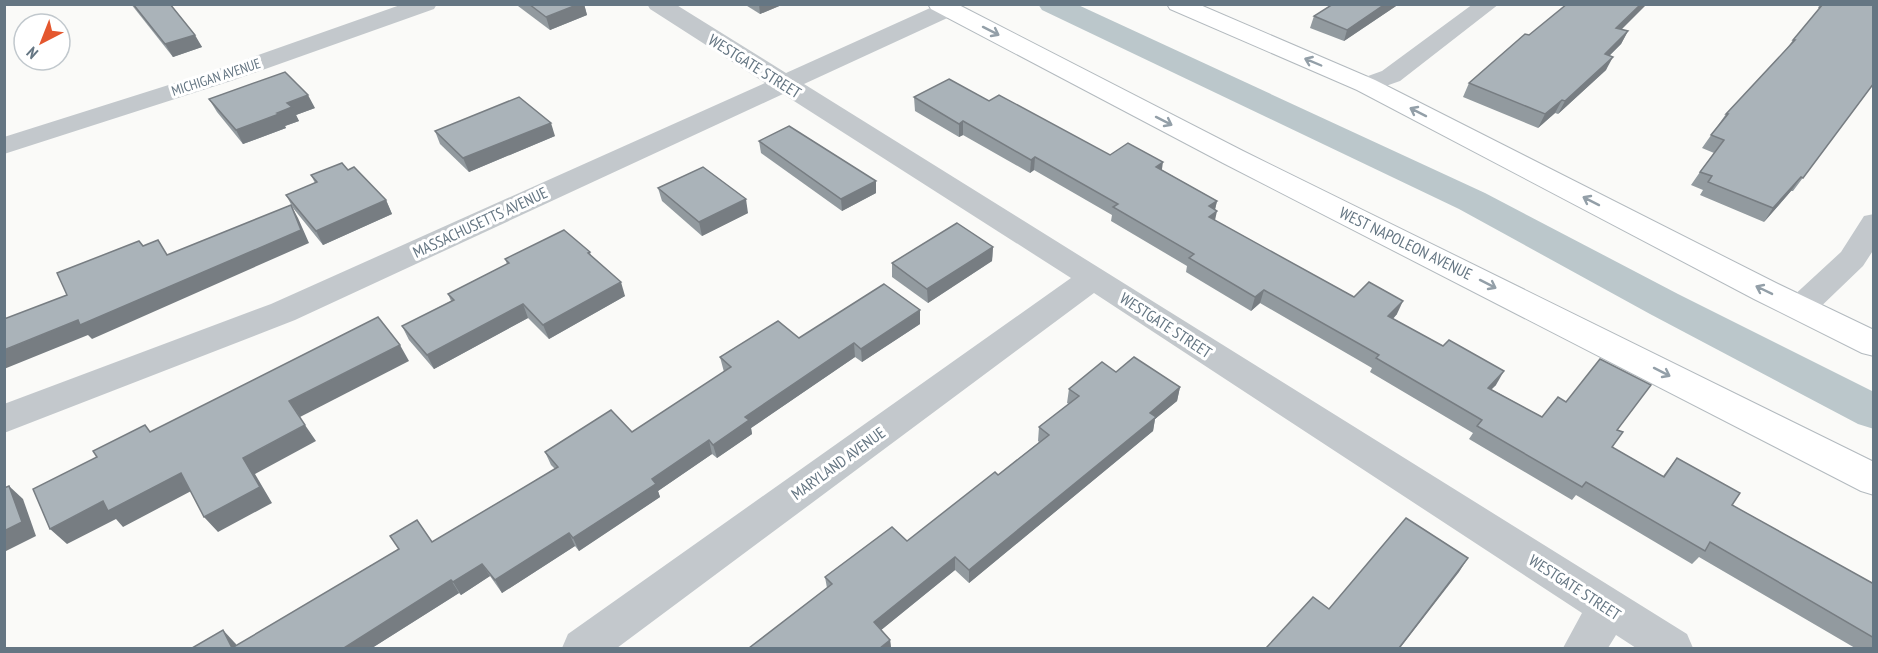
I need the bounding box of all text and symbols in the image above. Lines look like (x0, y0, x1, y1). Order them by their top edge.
north arrow (12, 12, 72, 72)
one-way arrow (981, 26, 999, 37)
street label: WESTGATE STREET (705, 30, 805, 102)
text: N (22, 43, 42, 63)
street label: MICHIGAN AVENUE (169, 54, 263, 100)
one-way arrow (1304, 56, 1322, 67)
one-way arrow (1409, 106, 1427, 117)
one-way arrow (1154, 116, 1172, 127)
street label: MASSACHUSETTS AVENUE (410, 182, 551, 262)
one-way arrow (1583, 195, 1600, 207)
street label: WEST NAPOLEON AVENUE (1336, 202, 1476, 284)
one-way arrow (1479, 278, 1496, 290)
one-way arrow (1756, 284, 1774, 296)
street label: WESTGATE STREET (1116, 288, 1216, 362)
one-way arrow (1653, 366, 1670, 378)
street label: MARYLAND AVENUE (787, 422, 889, 504)
street label: WESTGATE STREET (1525, 550, 1625, 624)

